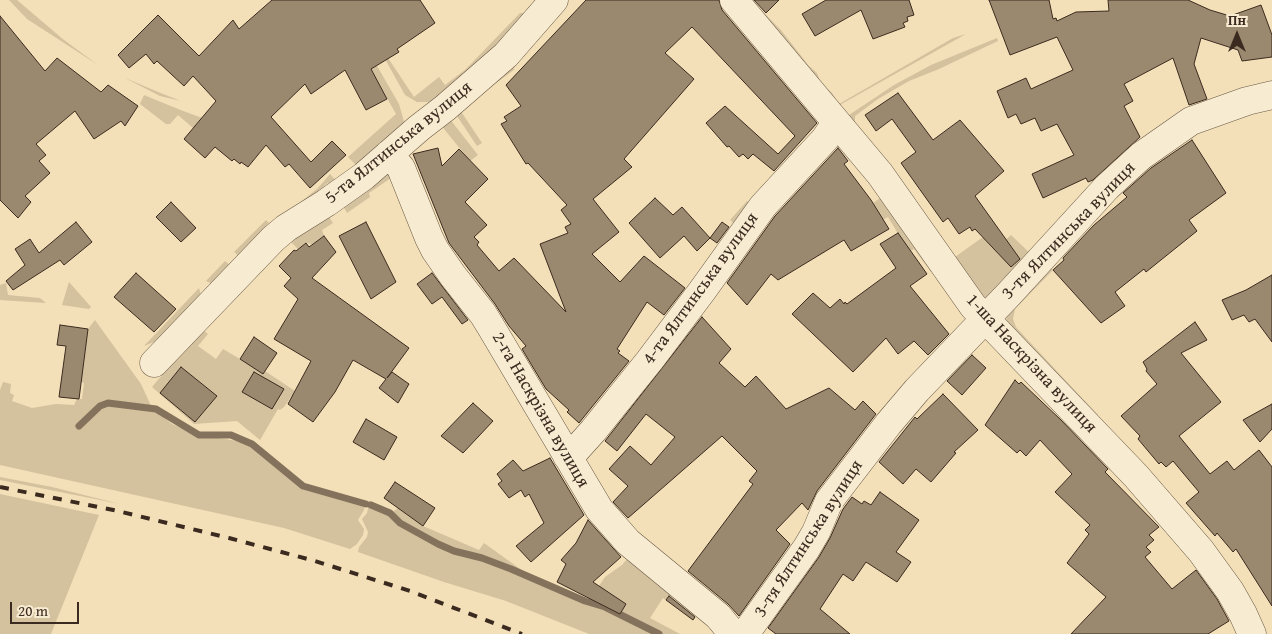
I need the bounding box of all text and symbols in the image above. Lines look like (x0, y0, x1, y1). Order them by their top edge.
north arrow (1212, 10, 1262, 60)
text: Пн (1228, 10, 1246, 30)
street label: 5-та Ялтинська вулиця (321, 77, 477, 209)
street label: 3-тя Ялтинська вулиця (998, 158, 1140, 304)
street label: 4-та Ялтинська вулиця (639, 209, 763, 369)
street label: 1-ша Наскрізна вулиця (961, 290, 1101, 438)
street label: 2-га Наскрізна вулиця (487, 328, 593, 492)
street label: 3-тя Ялтинська вулиця (750, 456, 868, 622)
scale bar (12, 592, 81, 624)
text: 20 m (18, 600, 48, 621)

